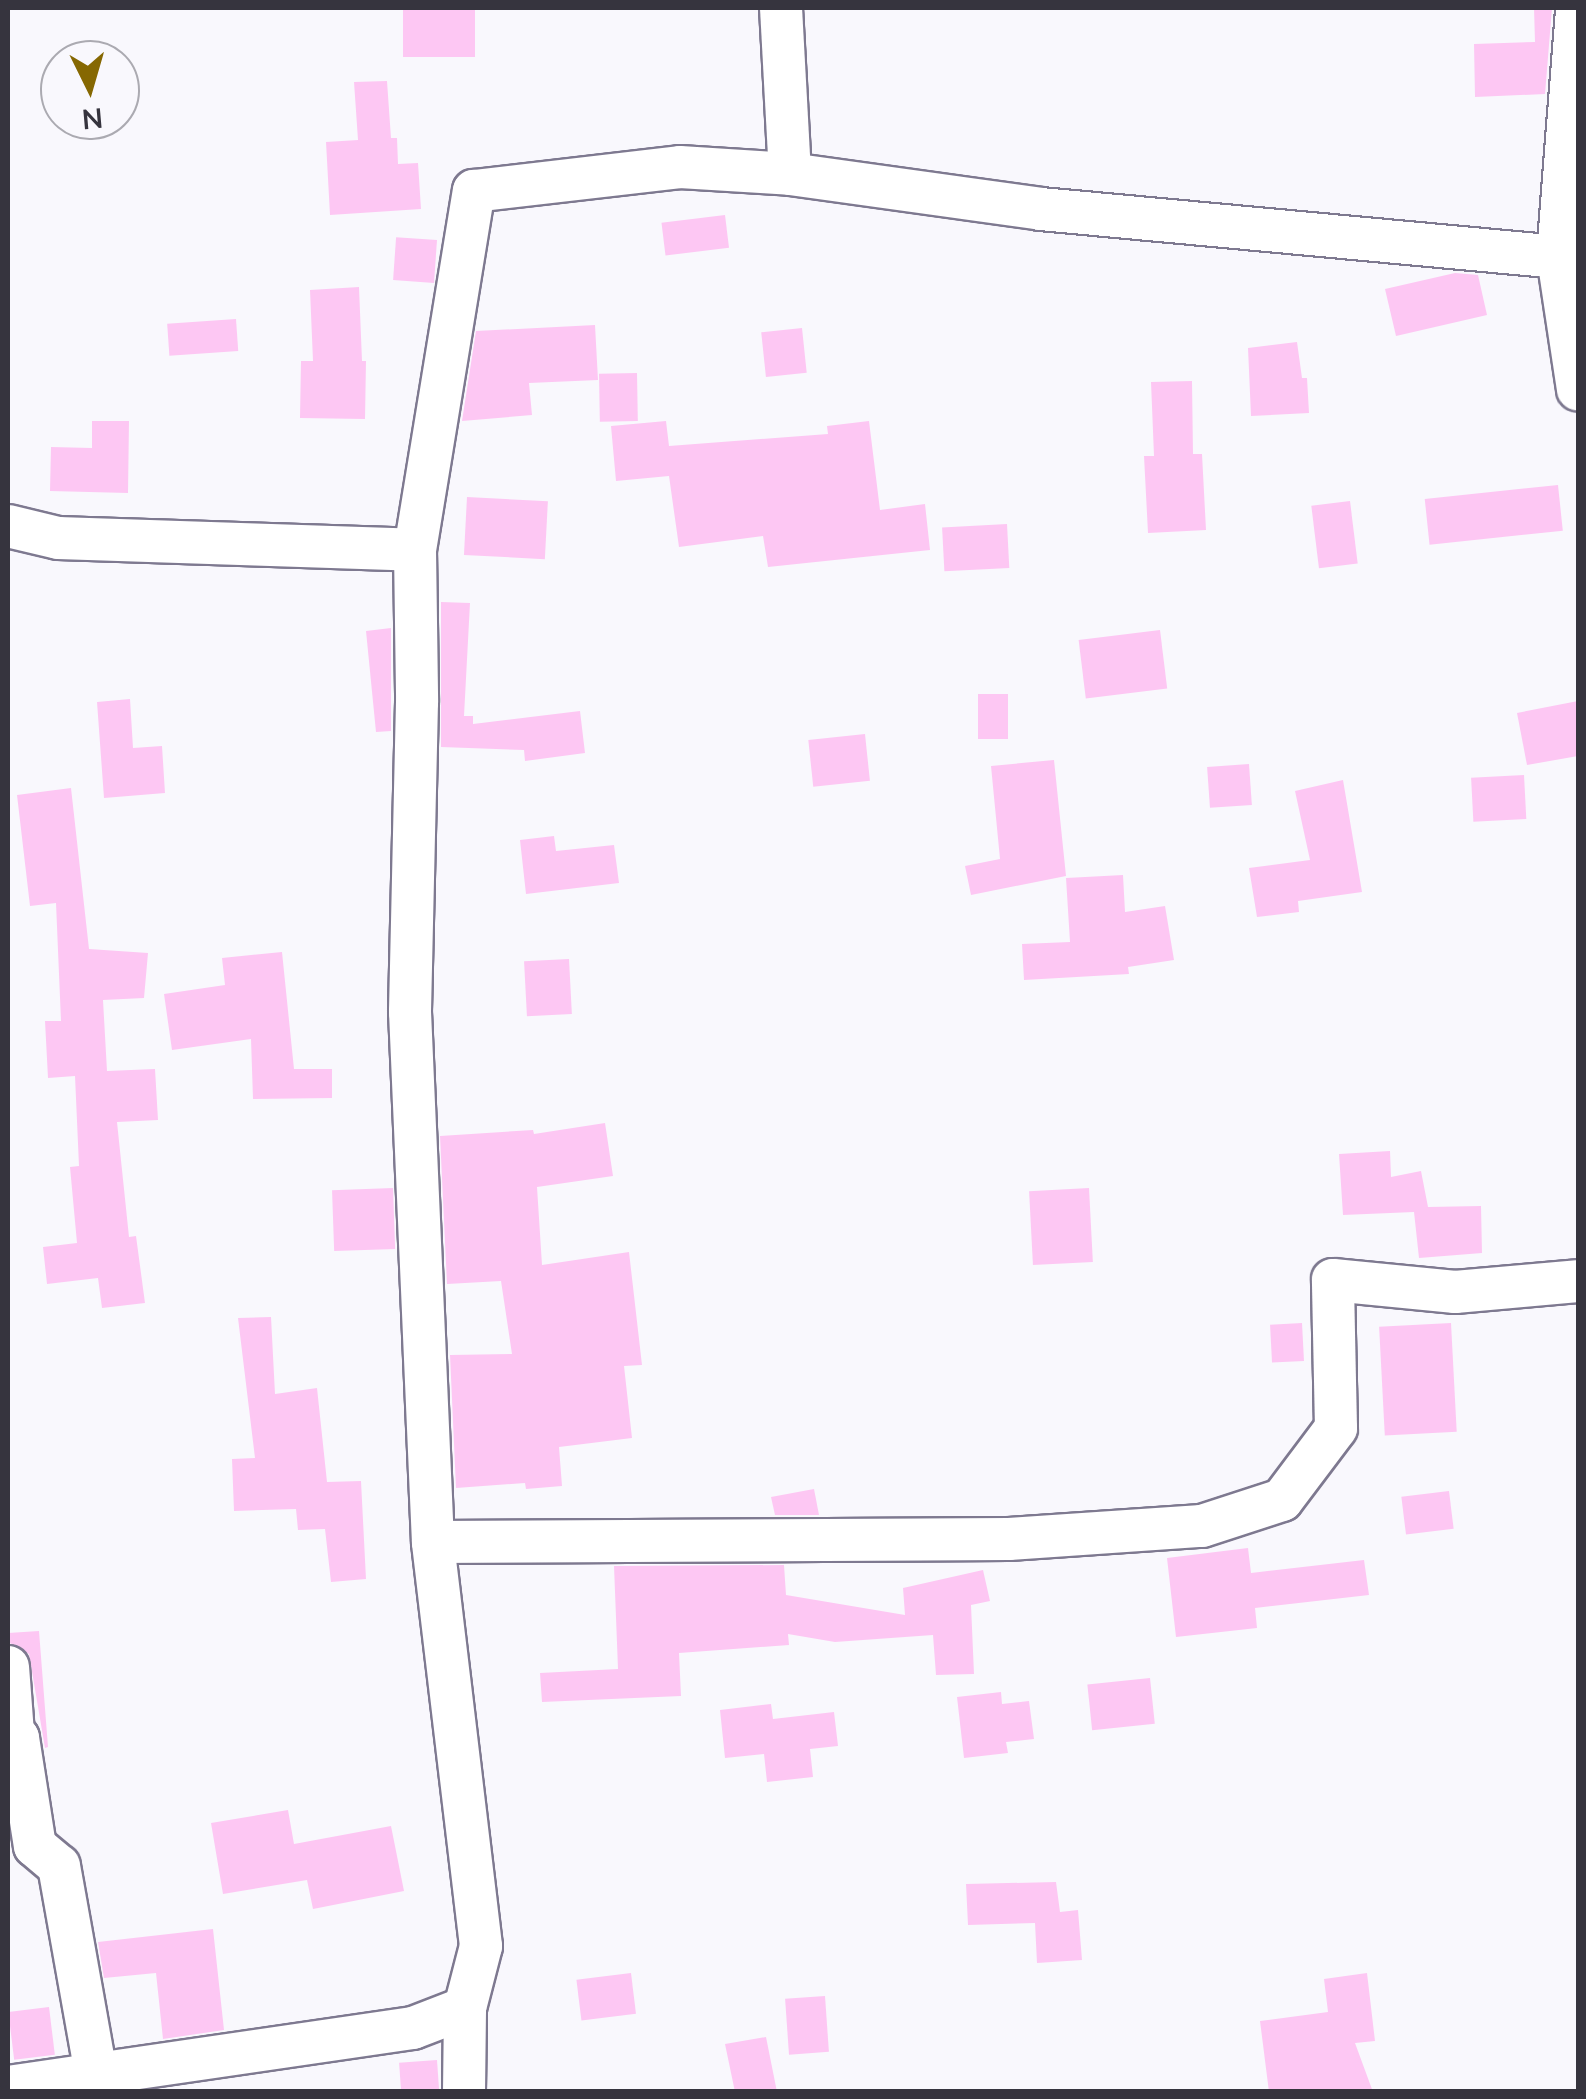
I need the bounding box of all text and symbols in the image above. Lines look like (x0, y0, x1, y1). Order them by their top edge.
north arrow (40, 40, 140, 140)
text: N (80, 98, 105, 138)

